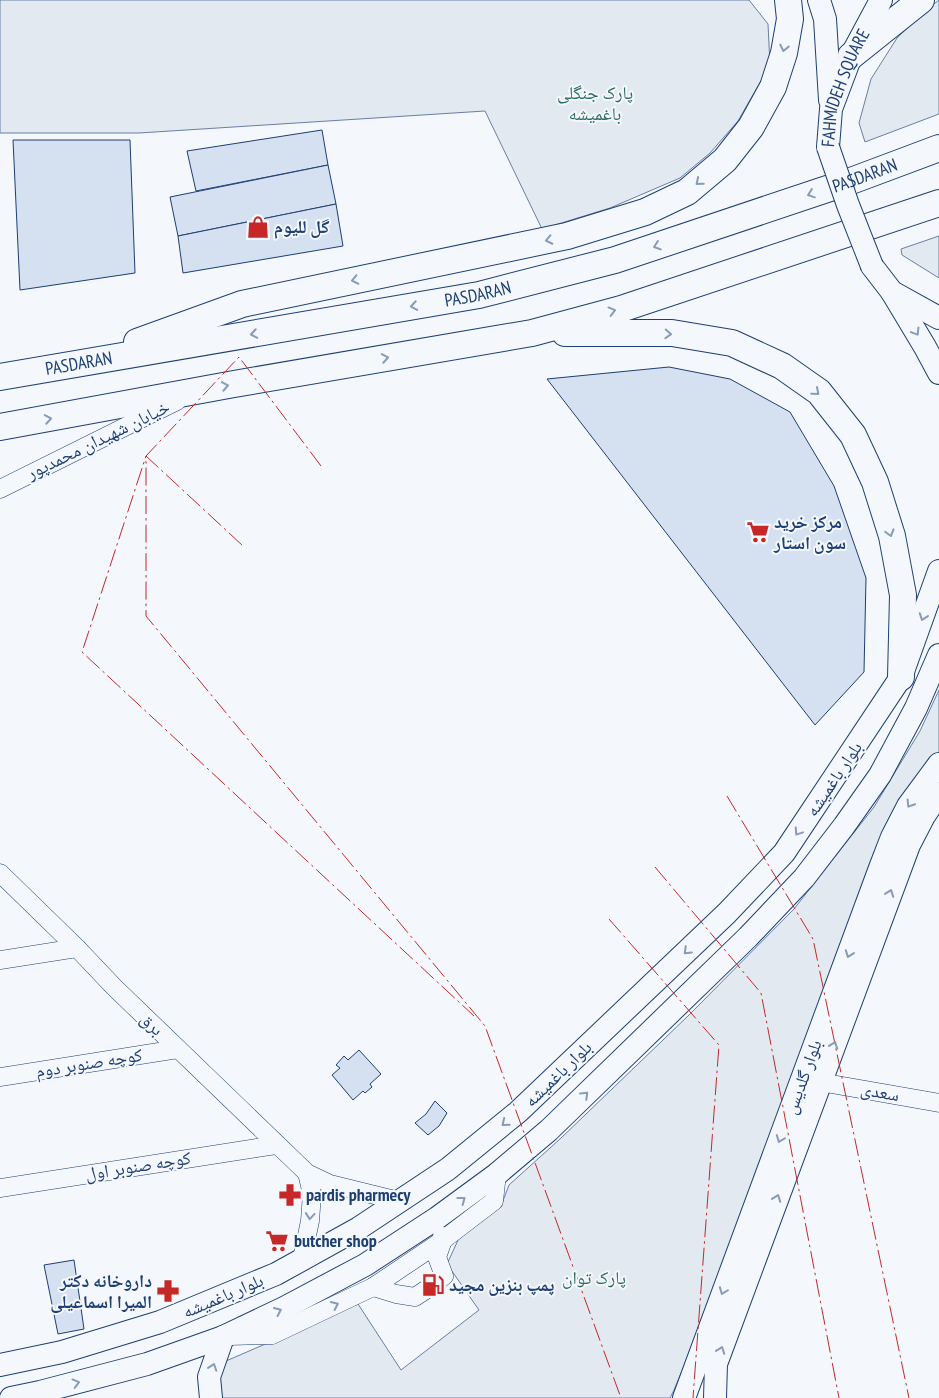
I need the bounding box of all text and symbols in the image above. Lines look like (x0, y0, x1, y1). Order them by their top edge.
street label: FAHMIDEH SQUARE (816, 25, 874, 148)
one-way arrow (780, 44, 790, 53)
park label: پارک جنگلی باغمیشه (557, 81, 633, 125)
street label: PASDARAN (829, 153, 900, 197)
one-way arrow (696, 177, 705, 185)
one-way arrow (807, 189, 815, 199)
shop icon: گل للیوم (245, 214, 271, 240)
place label: گل للیوم (274, 215, 329, 239)
one-way arrow (544, 234, 553, 245)
one-way arrow (653, 240, 661, 250)
one-way arrow (351, 275, 360, 285)
street label: PASDARAN (443, 275, 513, 312)
one-way arrow (410, 301, 419, 311)
one-way arrow (608, 306, 617, 317)
one-way arrow (910, 327, 920, 336)
one-way arrow (664, 328, 672, 339)
one-way arrow (250, 329, 259, 339)
street label: PASDARAN (44, 346, 114, 380)
one-way arrow (381, 354, 389, 364)
one-way arrow (221, 381, 229, 392)
one-way arrow (811, 386, 820, 395)
street label: خیابان شهیدان محمدپور (22, 395, 173, 485)
one-way arrow (44, 414, 52, 424)
place label: مرکز خرید سون استار (773, 510, 846, 554)
supermarket icon: مرکز خرید سون استار (745, 519, 771, 545)
one-way arrow (885, 529, 895, 537)
one-way arrow (919, 613, 929, 621)
street label: بلوار باغمیشه (800, 737, 867, 821)
one-way arrow (907, 798, 917, 807)
one-way arrow (794, 827, 804, 836)
one-way arrow (884, 889, 894, 898)
one-way arrow (684, 945, 693, 954)
one-way arrow (845, 949, 855, 957)
street label: برق (136, 1007, 169, 1040)
street label: بلوار باغمیشه (519, 1036, 596, 1112)
street label: بلوار گلدیس (778, 1036, 827, 1117)
one-way arrow (828, 1042, 838, 1050)
street label: کوچه صنوبر دوم (34, 1043, 145, 1083)
street label: سعدی (859, 1077, 901, 1106)
one-way arrow (580, 1092, 589, 1101)
one-way arrow (502, 1117, 511, 1126)
one-way arrow (776, 1134, 786, 1143)
street label: کوچه صنوبر اول (83, 1146, 193, 1185)
pharmacy icon: pardis pharmecy (277, 1182, 303, 1208)
place label: pardis pharmecy (306, 1183, 411, 1206)
one-way arrow (771, 1194, 781, 1203)
one-way arrow (456, 1197, 466, 1206)
one-way arrow (305, 1213, 316, 1221)
supermarket icon: butcher shop (264, 1228, 290, 1254)
place label: butcher shop (294, 1229, 377, 1252)
park label: پارک توان (562, 1266, 626, 1289)
street label: بلوار باغمیشه (179, 1268, 267, 1323)
place label: داروخانه دکتر المیرا اسماعیلی (50, 1269, 152, 1313)
fuel station icon: پمپ بنزین مجید (420, 1272, 446, 1298)
place label: پمپ بنزین مجید (449, 1273, 555, 1296)
pharmacy icon: داروخانه دکتر المیرا اسماعیلی (155, 1278, 181, 1304)
one-way arrow (719, 1286, 729, 1295)
one-way arrow (330, 1301, 339, 1311)
one-way arrow (272, 1307, 281, 1317)
one-way arrow (715, 1346, 725, 1355)
one-way arrow (207, 1363, 217, 1372)
one-way arrow (71, 1378, 80, 1389)

